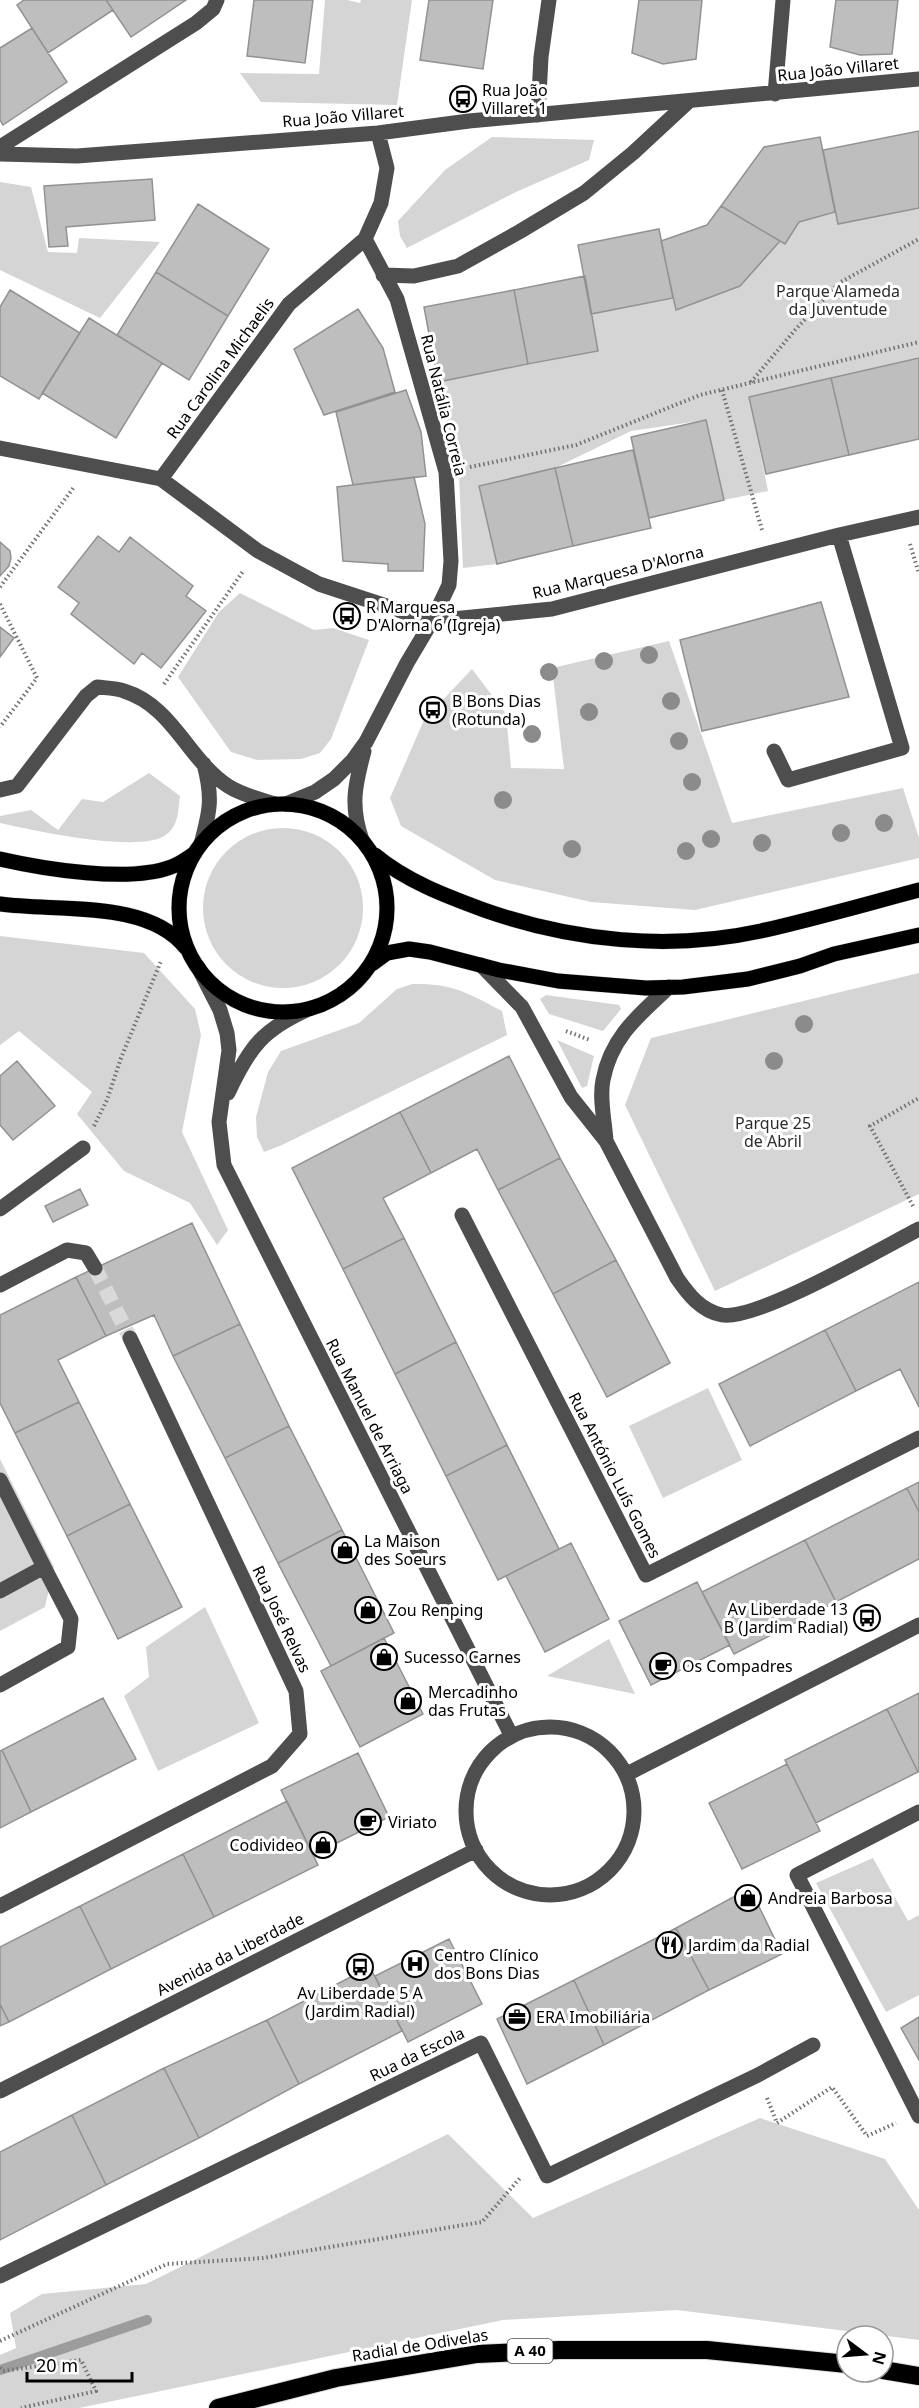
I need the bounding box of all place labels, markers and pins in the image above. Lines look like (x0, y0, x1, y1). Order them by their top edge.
place label: Rua João Villaret 1 (482, 79, 548, 119)
bus stop icon: Rua João Villaret 1 (448, 84, 478, 114)
place label: R Marquesa D'Alorna 6 (Igreja) (366, 596, 501, 636)
bus stop icon: R Marquesa D'Alorna 6 (Igreja) (332, 601, 362, 631)
place label: B Bons Dias (Rotunda) (452, 690, 541, 730)
bus stop icon: B Bons Dias (Rotunda) (418, 695, 448, 725)
place label: La Maison des Soeurs (364, 1530, 446, 1570)
shop icon: La Maison des Soeurs (330, 1535, 360, 1565)
shop icon: Zou Renping (353, 1595, 383, 1625)
place label: Av Liberdade 13 B (Jardim Radial) (724, 1598, 848, 1638)
place label: Zou Renping (388, 1599, 483, 1621)
bus stop icon: Av Liberdade 13 B (Jardim Radial) (852, 1603, 882, 1633)
shop icon: Sucesso Carnes (369, 1642, 399, 1672)
place label: Sucesso Carnes (404, 1646, 521, 1668)
cafe icon: Os Compadres (648, 1651, 678, 1681)
place label: Os Compadres (682, 1655, 793, 1677)
place label: Mercadinho das Frutas (428, 1681, 518, 1721)
shop icon: Mercadinho das Frutas (393, 1686, 423, 1716)
cafe icon: Viriato (353, 1807, 383, 1837)
place label: Viriato (388, 1811, 437, 1833)
shop icon: Codivideo (308, 1830, 338, 1860)
place label: Codivideo (229, 1834, 304, 1856)
shop icon: Andreia Barbosa (733, 1883, 763, 1913)
place label: Andreia Barbosa (768, 1887, 893, 1909)
restaurant icon: Jardim da Radial (654, 1930, 684, 1960)
place label: Jardim da Radial (686, 1934, 810, 1956)
place label: Centro Clínico dos Bons Dias (434, 1944, 540, 1984)
hospital icon: Centro Clínico dos Bons Dias (400, 1949, 430, 1979)
bus stop icon: Av Liberdade 5 A (Jardim Radial) (345, 1952, 375, 1982)
place label: Av Liberdade 5 A (Jardim Radial) (297, 1982, 424, 2022)
office icon: ERA Imobiliária (502, 2002, 532, 2032)
place label: ERA Imobiliária (536, 2006, 650, 2028)

